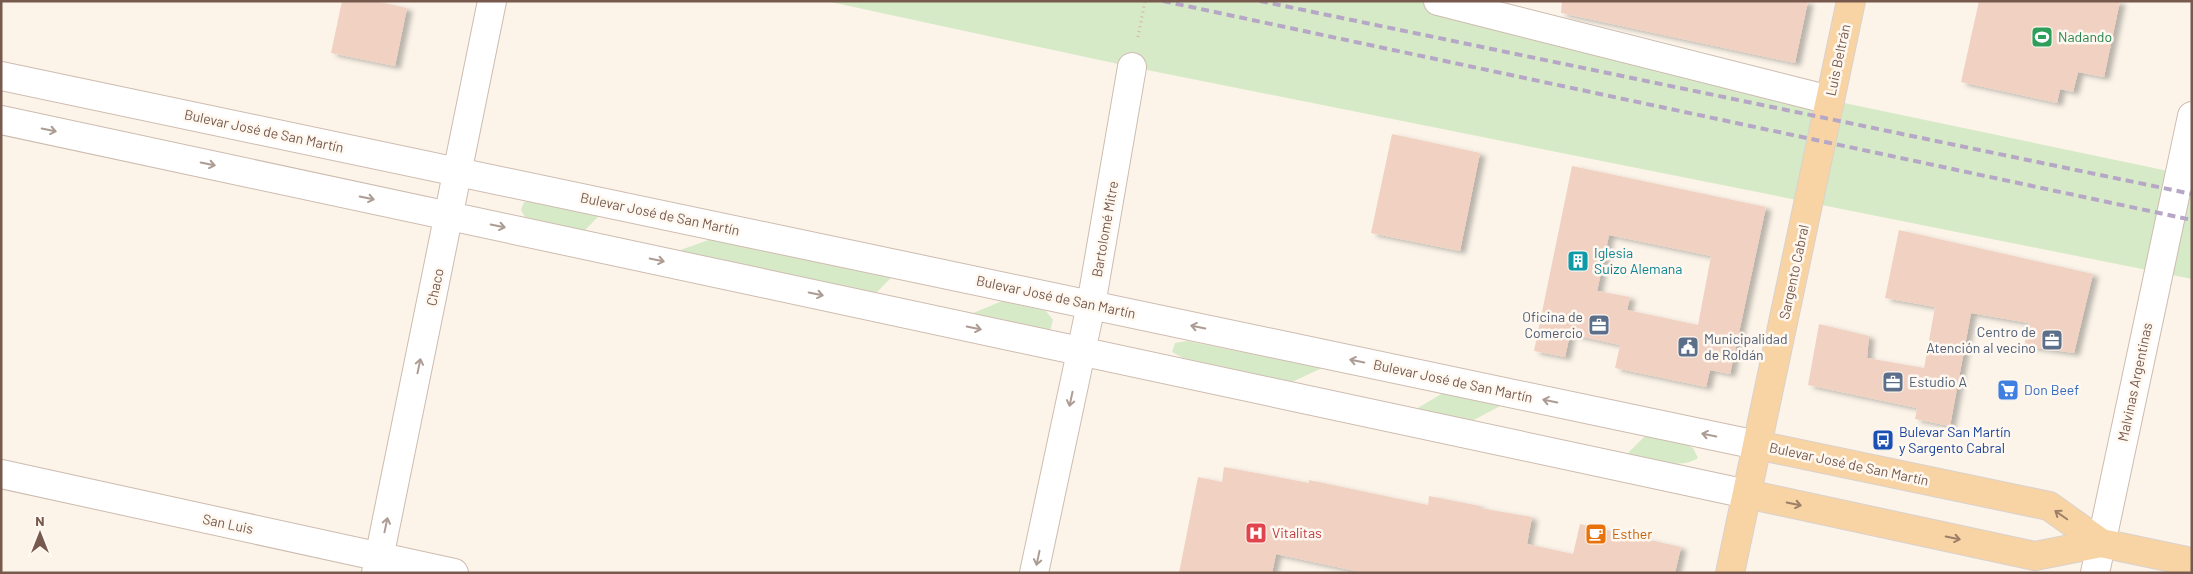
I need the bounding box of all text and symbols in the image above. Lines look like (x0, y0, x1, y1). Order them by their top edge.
street label: Luis Beltrán (1822, 22, 1853, 97)
sports icon: Nadando (2030, 25, 2054, 49)
place label: Nadando (2058, 28, 2112, 45)
street label: Bulevar José de San Martín (183, 105, 345, 156)
one-way arrow (40, 126, 56, 136)
one-way arrow (199, 160, 215, 169)
street label: Bartolomé Mitre (1088, 179, 1121, 278)
street label: Bulevar José de San Martín (579, 188, 741, 239)
one-way arrow (358, 194, 374, 203)
one-way arrow (489, 222, 505, 231)
street label: Sargento Cabral (1775, 223, 1812, 321)
place label: Iglesia Suizo Alemana (1594, 244, 1683, 277)
building icon: Iglesia Suizo Alemana (1566, 249, 1590, 273)
one-way arrow (648, 256, 664, 265)
street label: Chaco (422, 267, 447, 307)
street label: Bulevar José de San Martín (975, 271, 1137, 322)
one-way arrow (807, 290, 823, 299)
place label: Oficina de Comercio (1522, 308, 1583, 341)
office icon: Oficina de Comercio (1587, 313, 1611, 337)
street label: Malvinas Argentinas (2114, 321, 2155, 443)
one-way arrow (1191, 322, 1207, 331)
place label: Centro de Atención al vecino (1926, 323, 2036, 356)
one-way arrow (966, 324, 982, 333)
office icon: Centro de Atención al vecino (2040, 328, 2064, 352)
place label: Municipalidad de Roldán (1704, 330, 1788, 363)
public building icon: Municipalidad de Roldán (1676, 335, 1700, 359)
street label: Bulevar José de San Martín (1372, 355, 1534, 406)
one-way arrow (1350, 356, 1366, 365)
one-way arrow (415, 358, 424, 374)
office icon: Estudio A (1881, 370, 1905, 394)
place label: Estudio A (1909, 373, 1967, 390)
supermarket icon: Don Beef (1996, 378, 2020, 402)
place label: Don Beef (2024, 381, 2079, 398)
one-way arrow (1066, 390, 1076, 406)
one-way arrow (1543, 396, 1559, 406)
place label: Bulevar San Martín y Sargento Cabral (1899, 423, 2011, 456)
bus stop icon: Bulevar San Martín y Sargento Cabral (1871, 428, 1895, 452)
one-way arrow (1702, 430, 1718, 439)
street label: Bulevar José de San Martín (1768, 438, 1930, 489)
one-way arrow (1786, 500, 1802, 509)
north arrow (15, 509, 65, 559)
street label: San Luis (201, 510, 255, 537)
one-way arrow (2054, 510, 2068, 520)
text: N (35, 512, 45, 529)
one-way arrow (382, 517, 391, 533)
hospital icon: Vitalitas (1244, 521, 1268, 545)
cafe icon: Esther (1584, 522, 1608, 546)
place label: Vitalitas (1272, 524, 1322, 541)
place label: Esther (1612, 525, 1652, 542)
one-way arrow (1945, 534, 1961, 543)
one-way arrow (1032, 549, 1042, 565)

